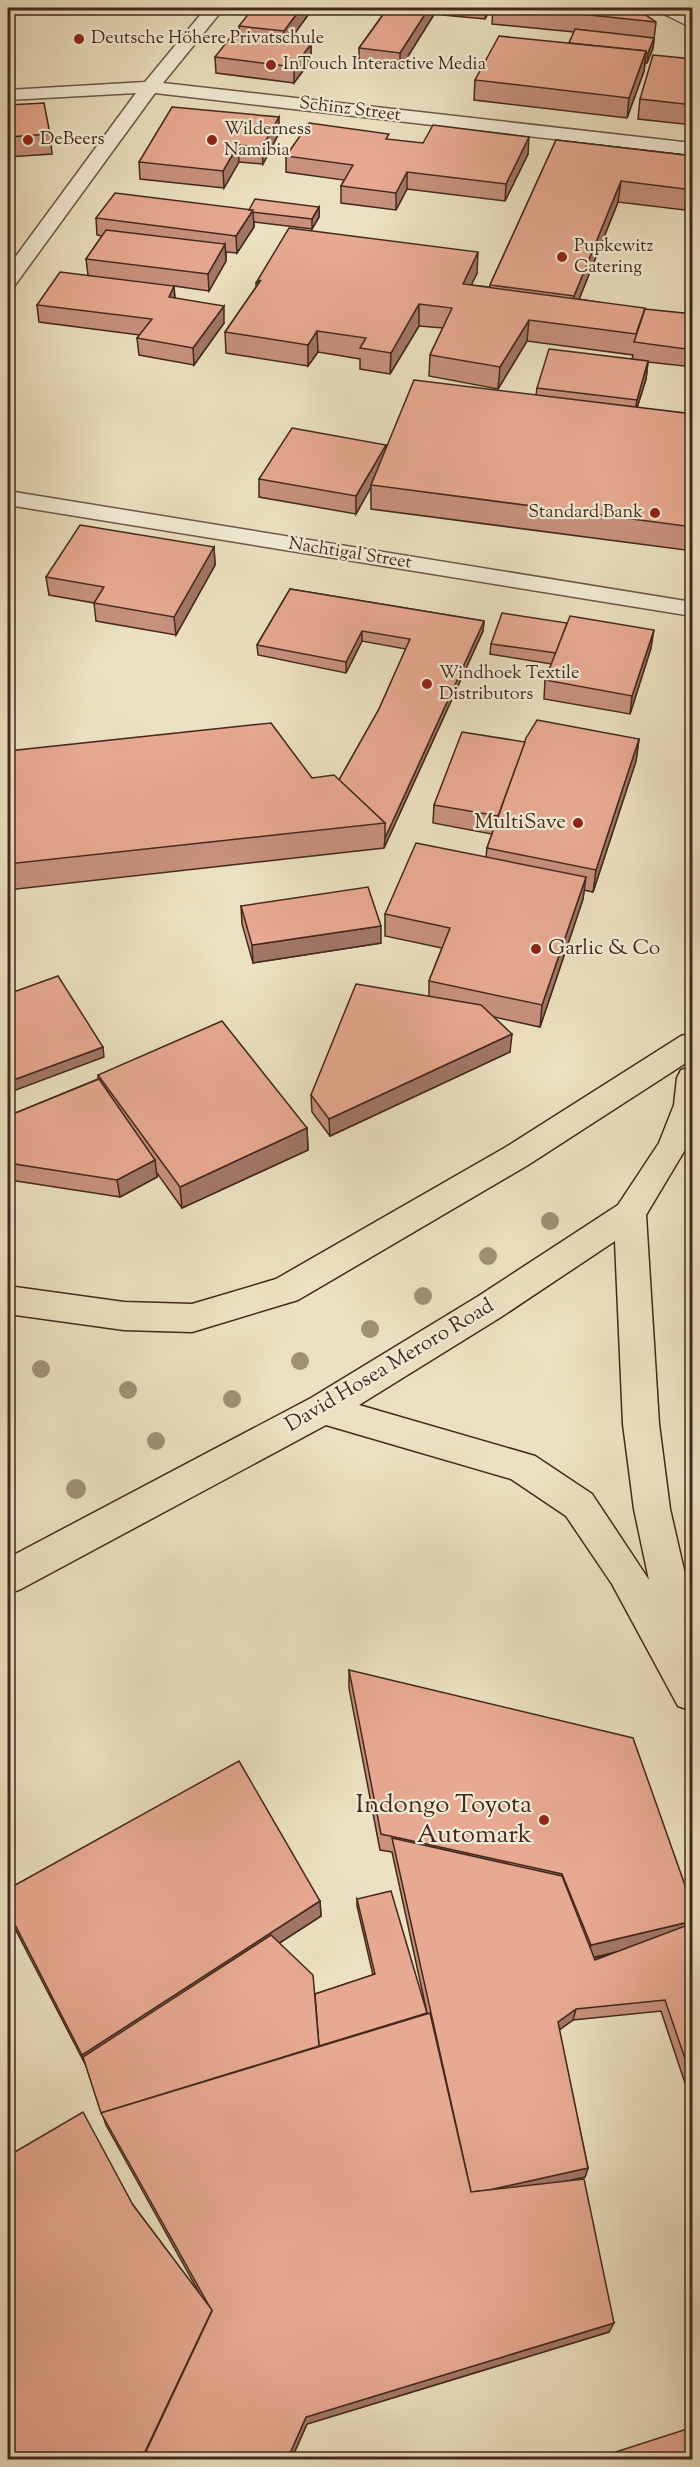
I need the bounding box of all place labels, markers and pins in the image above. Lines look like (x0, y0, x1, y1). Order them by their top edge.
place label: Deutsche Höhere Privatschule (91, 26, 324, 52)
marker: Deutsche Höhere Privatschule (72, 32, 86, 46)
place label: InTouch Interactive Media (283, 52, 486, 78)
marker: InTouch Interactive Media (264, 58, 278, 72)
place label: Wilderness Namibia (224, 117, 311, 164)
place label: DeBeers (40, 127, 105, 153)
marker: DeBeers (21, 133, 35, 147)
marker: Wilderness Namibia (205, 133, 219, 147)
place label: Pupkewitz Catering (574, 234, 653, 281)
marker: Pupkewitz Catering (555, 250, 569, 264)
place label: Standard Bank (528, 500, 643, 526)
marker: Standard Bank (648, 506, 662, 520)
place label: Windhoek Textile Distributors (439, 661, 579, 708)
marker: Windhoek Textile Distributors (420, 677, 434, 691)
place label: MultiSave (474, 808, 566, 838)
marker: MultiSave (571, 816, 585, 830)
place label: Garlic & Co (548, 934, 660, 964)
marker: Garlic & Co (529, 942, 543, 956)
place label: Indongo Toyota Automark (355, 1787, 532, 1854)
marker: Indongo Toyota Automark (537, 1813, 551, 1827)

